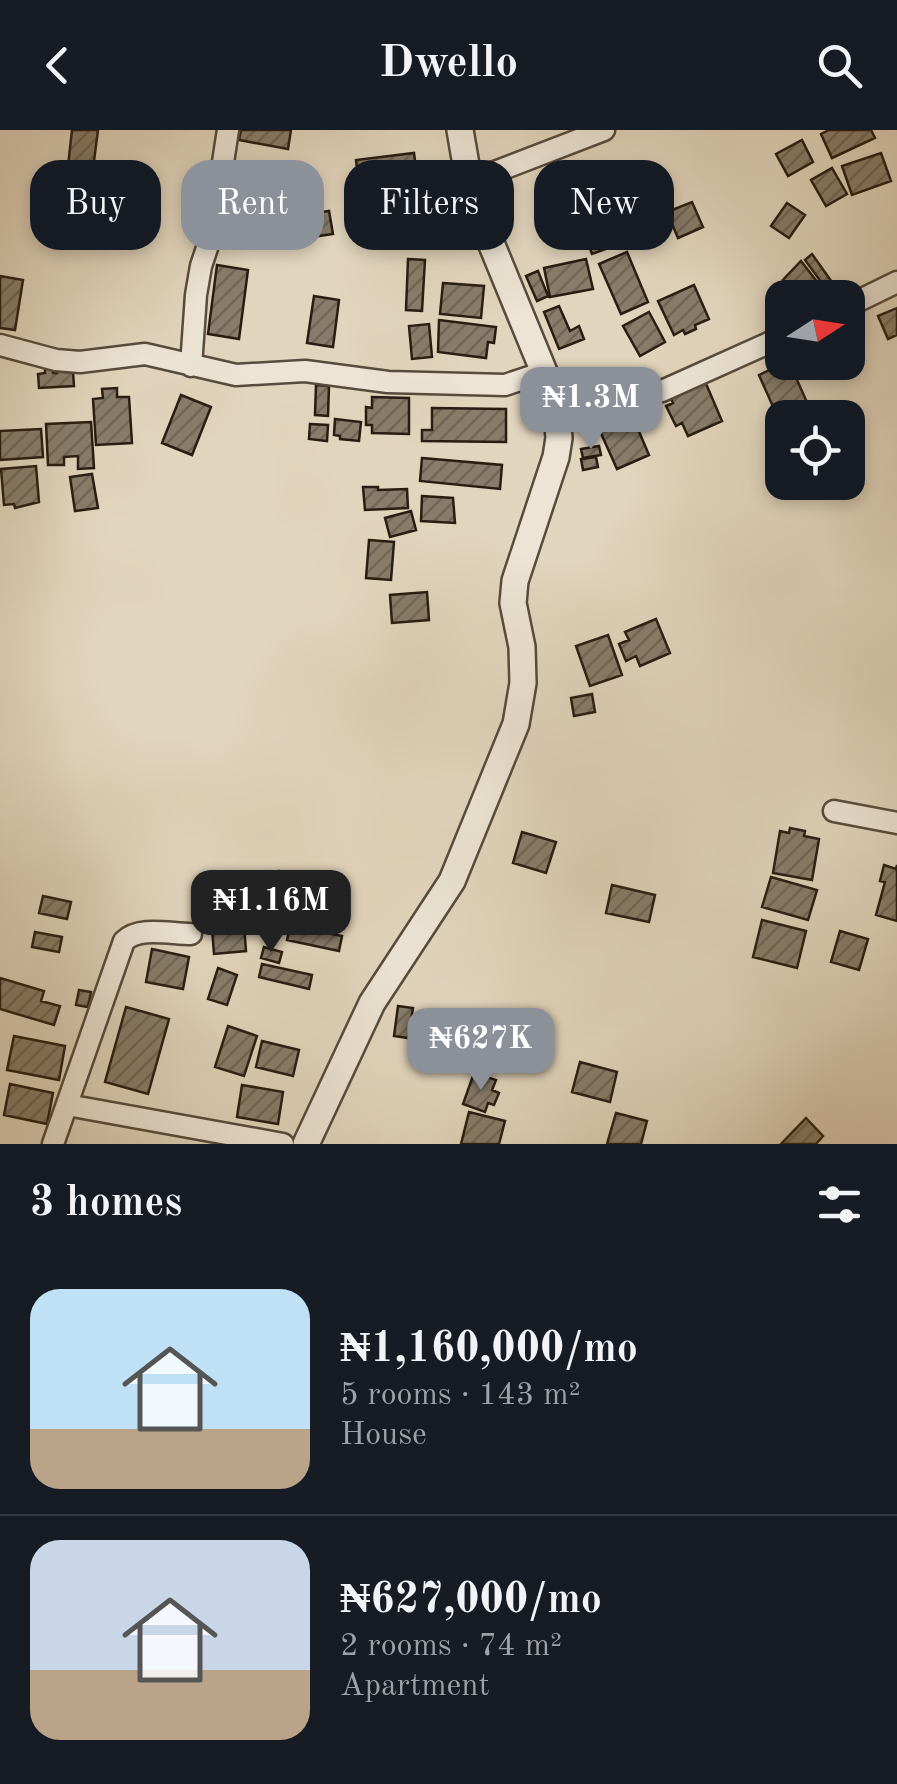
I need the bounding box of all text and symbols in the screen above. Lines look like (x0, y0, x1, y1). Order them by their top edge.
icon: back (30, 38, 85, 93)
icon: search (812, 38, 867, 93)
text: Dwello (379, 42, 518, 87)
chip: Buy (30, 160, 161, 250)
chip: Rent (181, 160, 324, 250)
chip: Filters (344, 160, 514, 250)
chip: New (534, 160, 674, 250)
north arrow (765, 280, 865, 380)
map controls (765, 280, 865, 500)
pin: ₦1.3M (521, 367, 661, 452)
text: ₦1.3M (542, 383, 640, 415)
button: locate (765, 400, 865, 500)
pin: ₦1.16M (190, 870, 352, 955)
text: ₦1.16M (213, 886, 329, 918)
pin: ₦627K (411, 1008, 551, 1093)
text: ₦627K (429, 1024, 533, 1056)
icon: filters (812, 1177, 867, 1232)
text: 3 homes (30, 1183, 182, 1225)
icon: home (110, 1329, 230, 1449)
text: ₦1,160,000/mo (340, 1329, 638, 1371)
text: 5 rooms · 143 m² (340, 1380, 581, 1412)
text: House (340, 1420, 427, 1452)
icon: home (110, 1580, 230, 1700)
text: ₦627,000/mo (340, 1580, 602, 1622)
text: 2 rooms · 74 m² (340, 1631, 562, 1663)
text: Apartment (340, 1671, 490, 1703)

